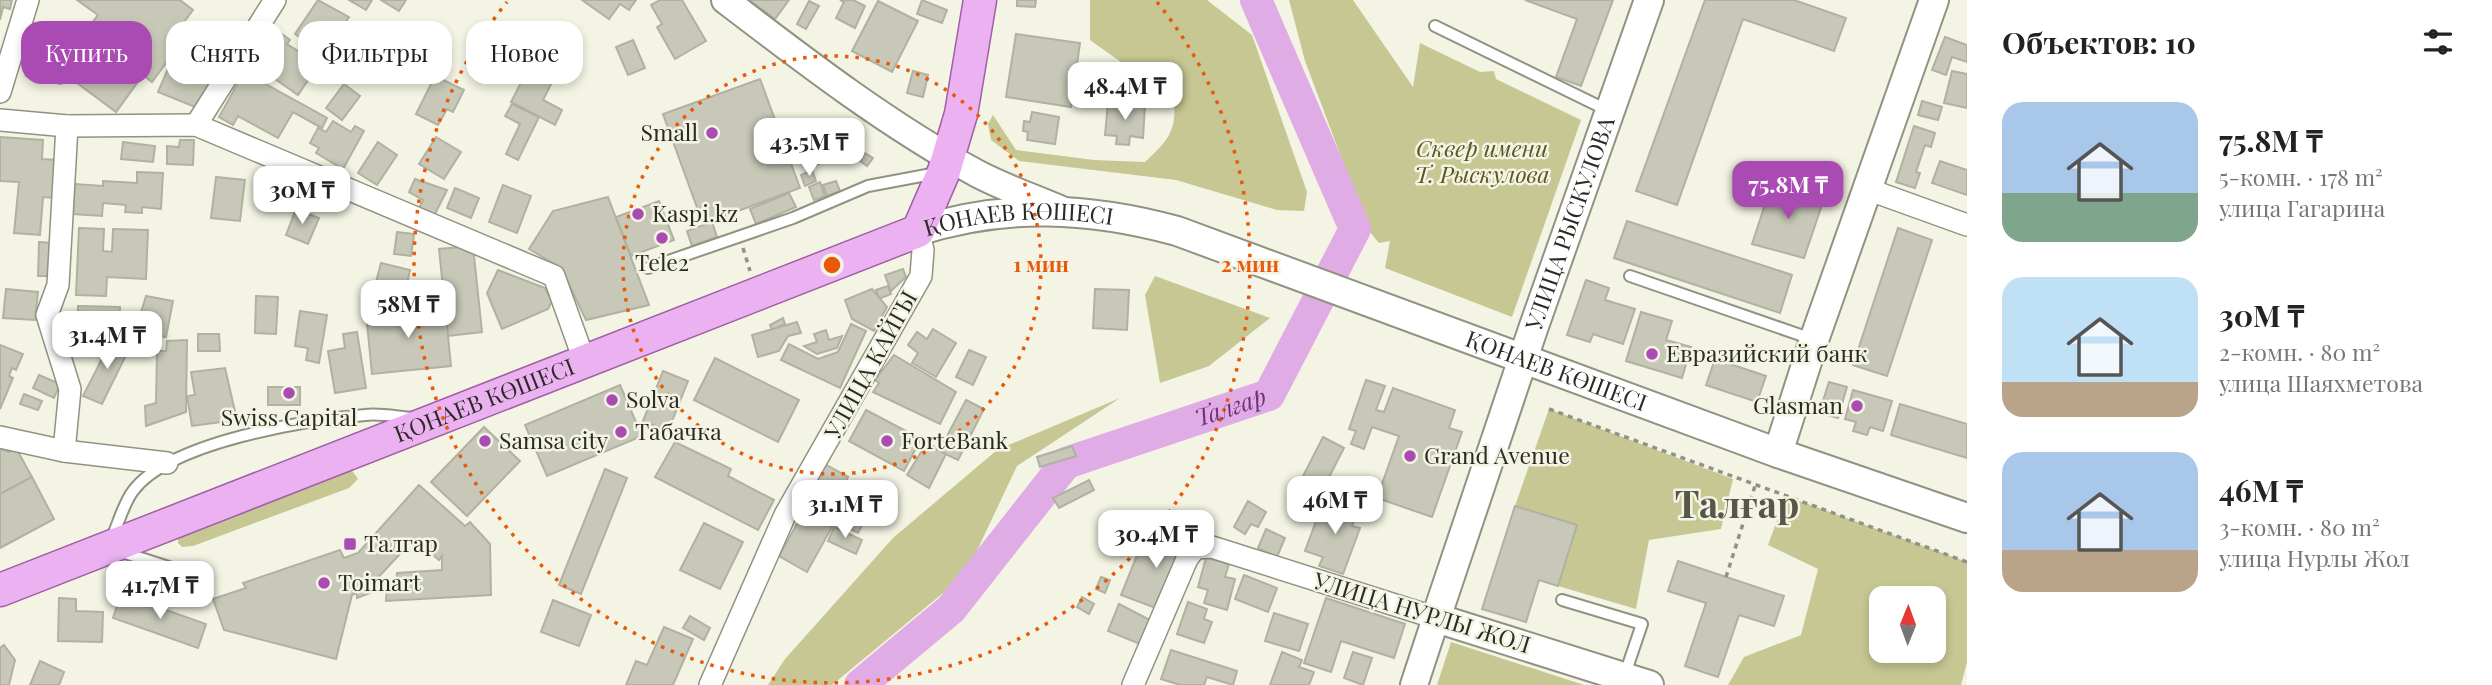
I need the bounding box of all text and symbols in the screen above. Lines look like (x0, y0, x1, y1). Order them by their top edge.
chip: Купить (21, 21, 152, 84)
chip: Снять (166, 21, 284, 84)
chip: Фильтры (298, 21, 452, 84)
chip: Новое (466, 21, 583, 84)
text: Объектов: 10 (2002, 22, 2196, 62)
icon: filters (2419, 23, 2457, 61)
pin: 48.4M ₸ (1060, 62, 1190, 122)
text: 48.4M ₸ (1084, 69, 1166, 100)
street label: УЛИЦА РЫСКУЛОВА (1517, 112, 1621, 335)
place label: Small (641, 116, 698, 147)
pin: 43.5M ₸ (744, 118, 874, 178)
text: 75.8M ₸ (2219, 120, 2323, 160)
marker: Small (704, 125, 720, 141)
text: 43.5M ₸ (770, 125, 848, 156)
icon: home (2058, 130, 2142, 214)
park label: Сквер имени Т. Рыскулова (1414, 132, 1550, 189)
text: 5-комн. · 178 m² (2219, 161, 2383, 192)
pin: 75.8M ₸ (1723, 162, 1853, 221)
pin: 30M ₸ (253, 166, 351, 226)
text: 75.8M ₸ (1748, 168, 1828, 199)
text: 30M ₸ (269, 173, 335, 204)
text: улица Гагарина (2219, 192, 2385, 223)
street label: ҚОНАЕВ КӨШЕСІ (920, 194, 1116, 242)
place label: Kaspi.kz (652, 197, 738, 228)
marker: Kaspi.kz (630, 206, 646, 222)
marker: Tele2 (654, 230, 670, 246)
place label: Tele2 (635, 246, 689, 277)
text: 1 мин (1013, 249, 1069, 277)
text: 2 мин (1221, 249, 1279, 277)
centre of rings (820, 253, 844, 277)
pin: 58M ₸ (359, 280, 457, 340)
street label: УЛИЦА КАЙГЫ (816, 284, 923, 445)
text: 58M ₸ (377, 287, 439, 318)
text: 30M ₸ (2219, 295, 2304, 335)
icon: home (2058, 305, 2142, 389)
pin: 31.4M ₸ (42, 312, 172, 371)
text: 31.4M ₸ (68, 318, 146, 349)
street label: ҚОНАЕВ КӨШЕСІ (1462, 322, 1652, 417)
text: 2-комн. · 80 m² (2219, 336, 2380, 367)
place label: Евразийский банк (1666, 337, 1867, 368)
marker: Евразийский банк (1644, 346, 1660, 362)
street label: ҚОНАЕВ КӨШЕСІ (389, 350, 578, 448)
text: улица Шаяхметова (2219, 367, 2423, 398)
water label: Талғар (1190, 379, 1270, 433)
place label: Solva (626, 383, 680, 414)
marker: Swiss Capital (281, 385, 297, 401)
place label: Glasman (1753, 389, 1843, 420)
marker: Solva (604, 392, 620, 408)
marker: Glasman (1849, 398, 1865, 414)
place label: Swiss Capital (221, 401, 358, 432)
place label: Табачка (635, 415, 722, 446)
place label: Samsa city (499, 424, 609, 455)
marker: Табачка (613, 424, 629, 440)
place label: ForteBank (901, 424, 1009, 455)
marker: Samsa city (477, 433, 493, 449)
marker: ForteBank (879, 433, 895, 449)
place label: Grand Avenue (1424, 439, 1570, 470)
marker: Grand Avenue (1402, 448, 1418, 464)
text: 46M ₸ (2219, 470, 2303, 510)
pin: 46M ₸ (1286, 476, 1384, 536)
district label: Талғар (1675, 478, 1799, 527)
pin: 31.1M ₸ (780, 480, 910, 540)
icon: home (2058, 480, 2142, 564)
text: 46M ₸ (1303, 483, 1367, 514)
text: 31.1M ₸ (808, 487, 882, 518)
pin: 30.4M ₸ (1091, 510, 1221, 570)
text: 3-комн. · 80 m² (2219, 511, 2380, 542)
text: 30.4M ₸ (1114, 517, 1198, 548)
place label: Талгар (364, 527, 438, 558)
marker: Талгар (342, 536, 358, 552)
text: улица Нурлы Жол (2219, 542, 2410, 573)
pin: 41.7M ₸ (95, 562, 225, 621)
street label: УЛИЦА НУРЛЫ ЖОЛ (1309, 564, 1535, 659)
place label: Toimart (338, 566, 422, 597)
text: 41.7M ₸ (122, 568, 198, 599)
marker: Toimart (316, 575, 332, 591)
north arrow (1869, 586, 1946, 663)
map controls (1869, 586, 1946, 663)

